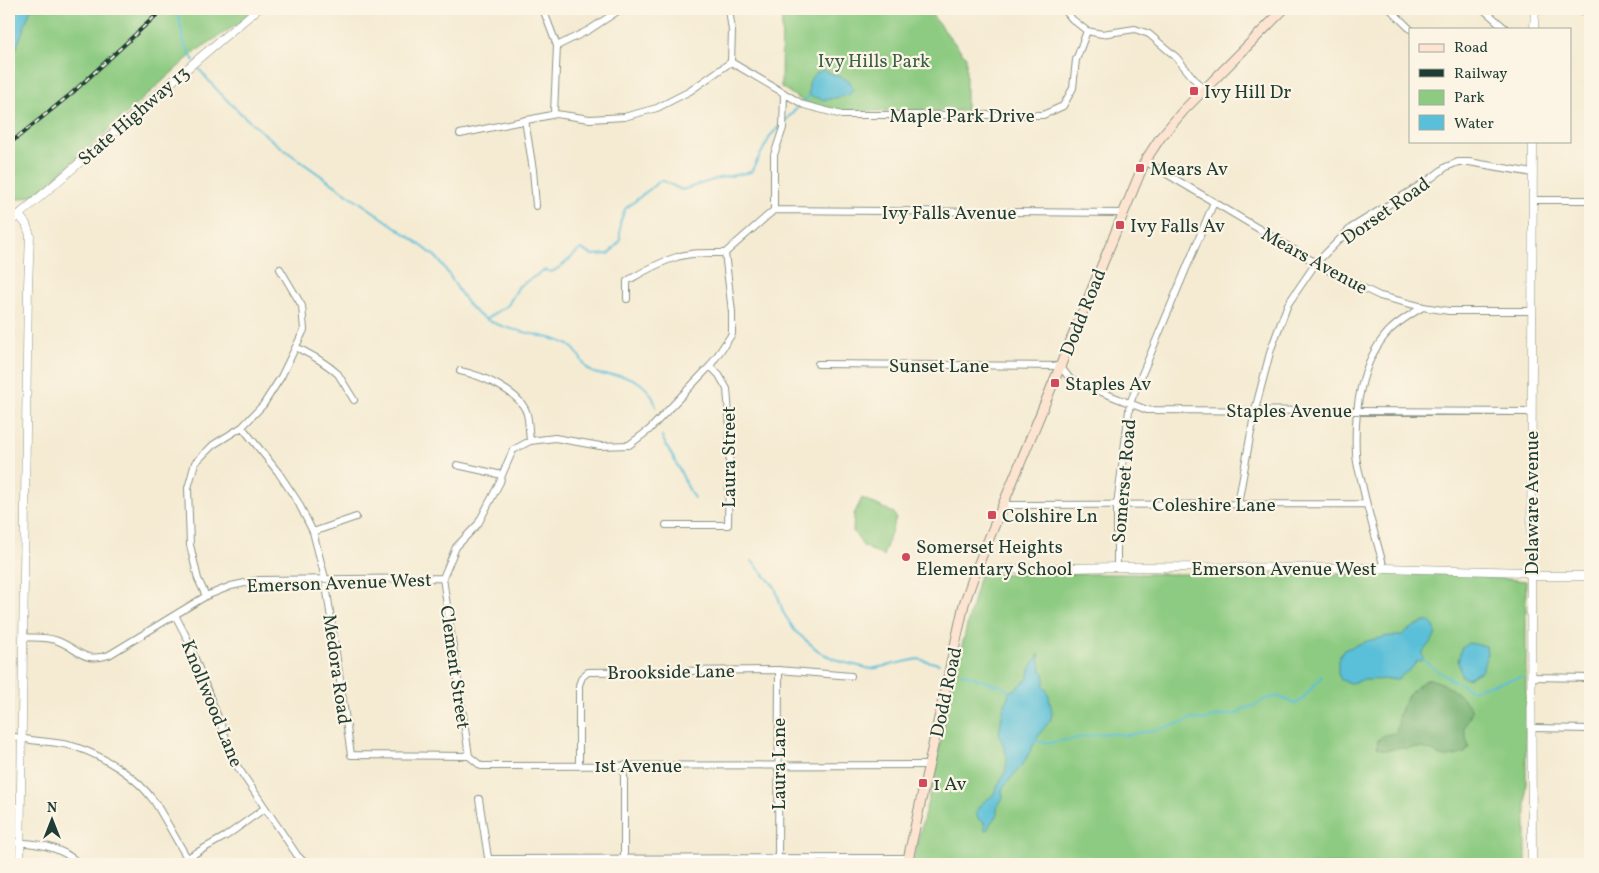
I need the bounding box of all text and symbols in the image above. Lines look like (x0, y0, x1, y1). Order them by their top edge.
legend (1409, 28, 1572, 142)
text: Road (1454, 38, 1488, 59)
park label: Ivy Hills Park (818, 49, 930, 75)
street label: State Highway 13 (73, 61, 196, 172)
text: Railway (1454, 64, 1507, 85)
place label: Ivy Hill Dr (1204, 80, 1291, 106)
marker: Ivy Hill Dr (1188, 85, 1200, 97)
text: Park (1454, 88, 1485, 109)
street label: Maple Park Drive (889, 104, 1035, 130)
text: Water (1454, 114, 1494, 135)
place label: Mears Av (1150, 157, 1228, 183)
marker: Mears Av (1134, 162, 1146, 174)
street label: Dorset Road (1337, 172, 1436, 252)
street label: Ivy Falls Avenue (882, 201, 1016, 227)
place label: Ivy Falls Av (1130, 214, 1225, 240)
marker: Ivy Falls Av (1114, 219, 1126, 231)
street label: Mears Avenue (1256, 222, 1372, 302)
street label: Dodd Road (1055, 265, 1113, 360)
street label: Sunset Lane (889, 354, 989, 380)
place label: Staples Av (1065, 372, 1151, 398)
marker: Staples Av (1049, 377, 1061, 389)
street label: Staples Avenue (1226, 399, 1352, 425)
street label: Laura Street (717, 406, 743, 508)
street label: Somerset Road (1107, 418, 1143, 545)
street label: Delaware Avenue (1520, 431, 1546, 575)
street label: Coleshire Lane (1152, 493, 1276, 519)
place label: Colshire Ln (1002, 504, 1098, 530)
marker: Colshire Ln (986, 509, 998, 521)
place label: Somerset Heights Elementary School (916, 535, 1073, 583)
marker: Somerset Heights Elementary School (900, 551, 912, 563)
street label: Emerson Avenue West (1191, 557, 1377, 583)
street label: Emerson Avenue West (246, 568, 432, 600)
street label: Clement Street (432, 604, 476, 731)
street label: Medora Road (315, 612, 357, 726)
street label: Knollwood Lane (174, 636, 249, 771)
street label: Dodd Road (925, 645, 969, 740)
street label: Brookside Lane (607, 659, 735, 687)
street label: Laura Lane (767, 718, 793, 810)
street label: 1st Avenue (594, 754, 682, 780)
place label: 1 Av (933, 772, 966, 798)
marker: 1 Av (917, 777, 929, 789)
north arrow (28, 796, 78, 846)
text: N (47, 799, 57, 818)

